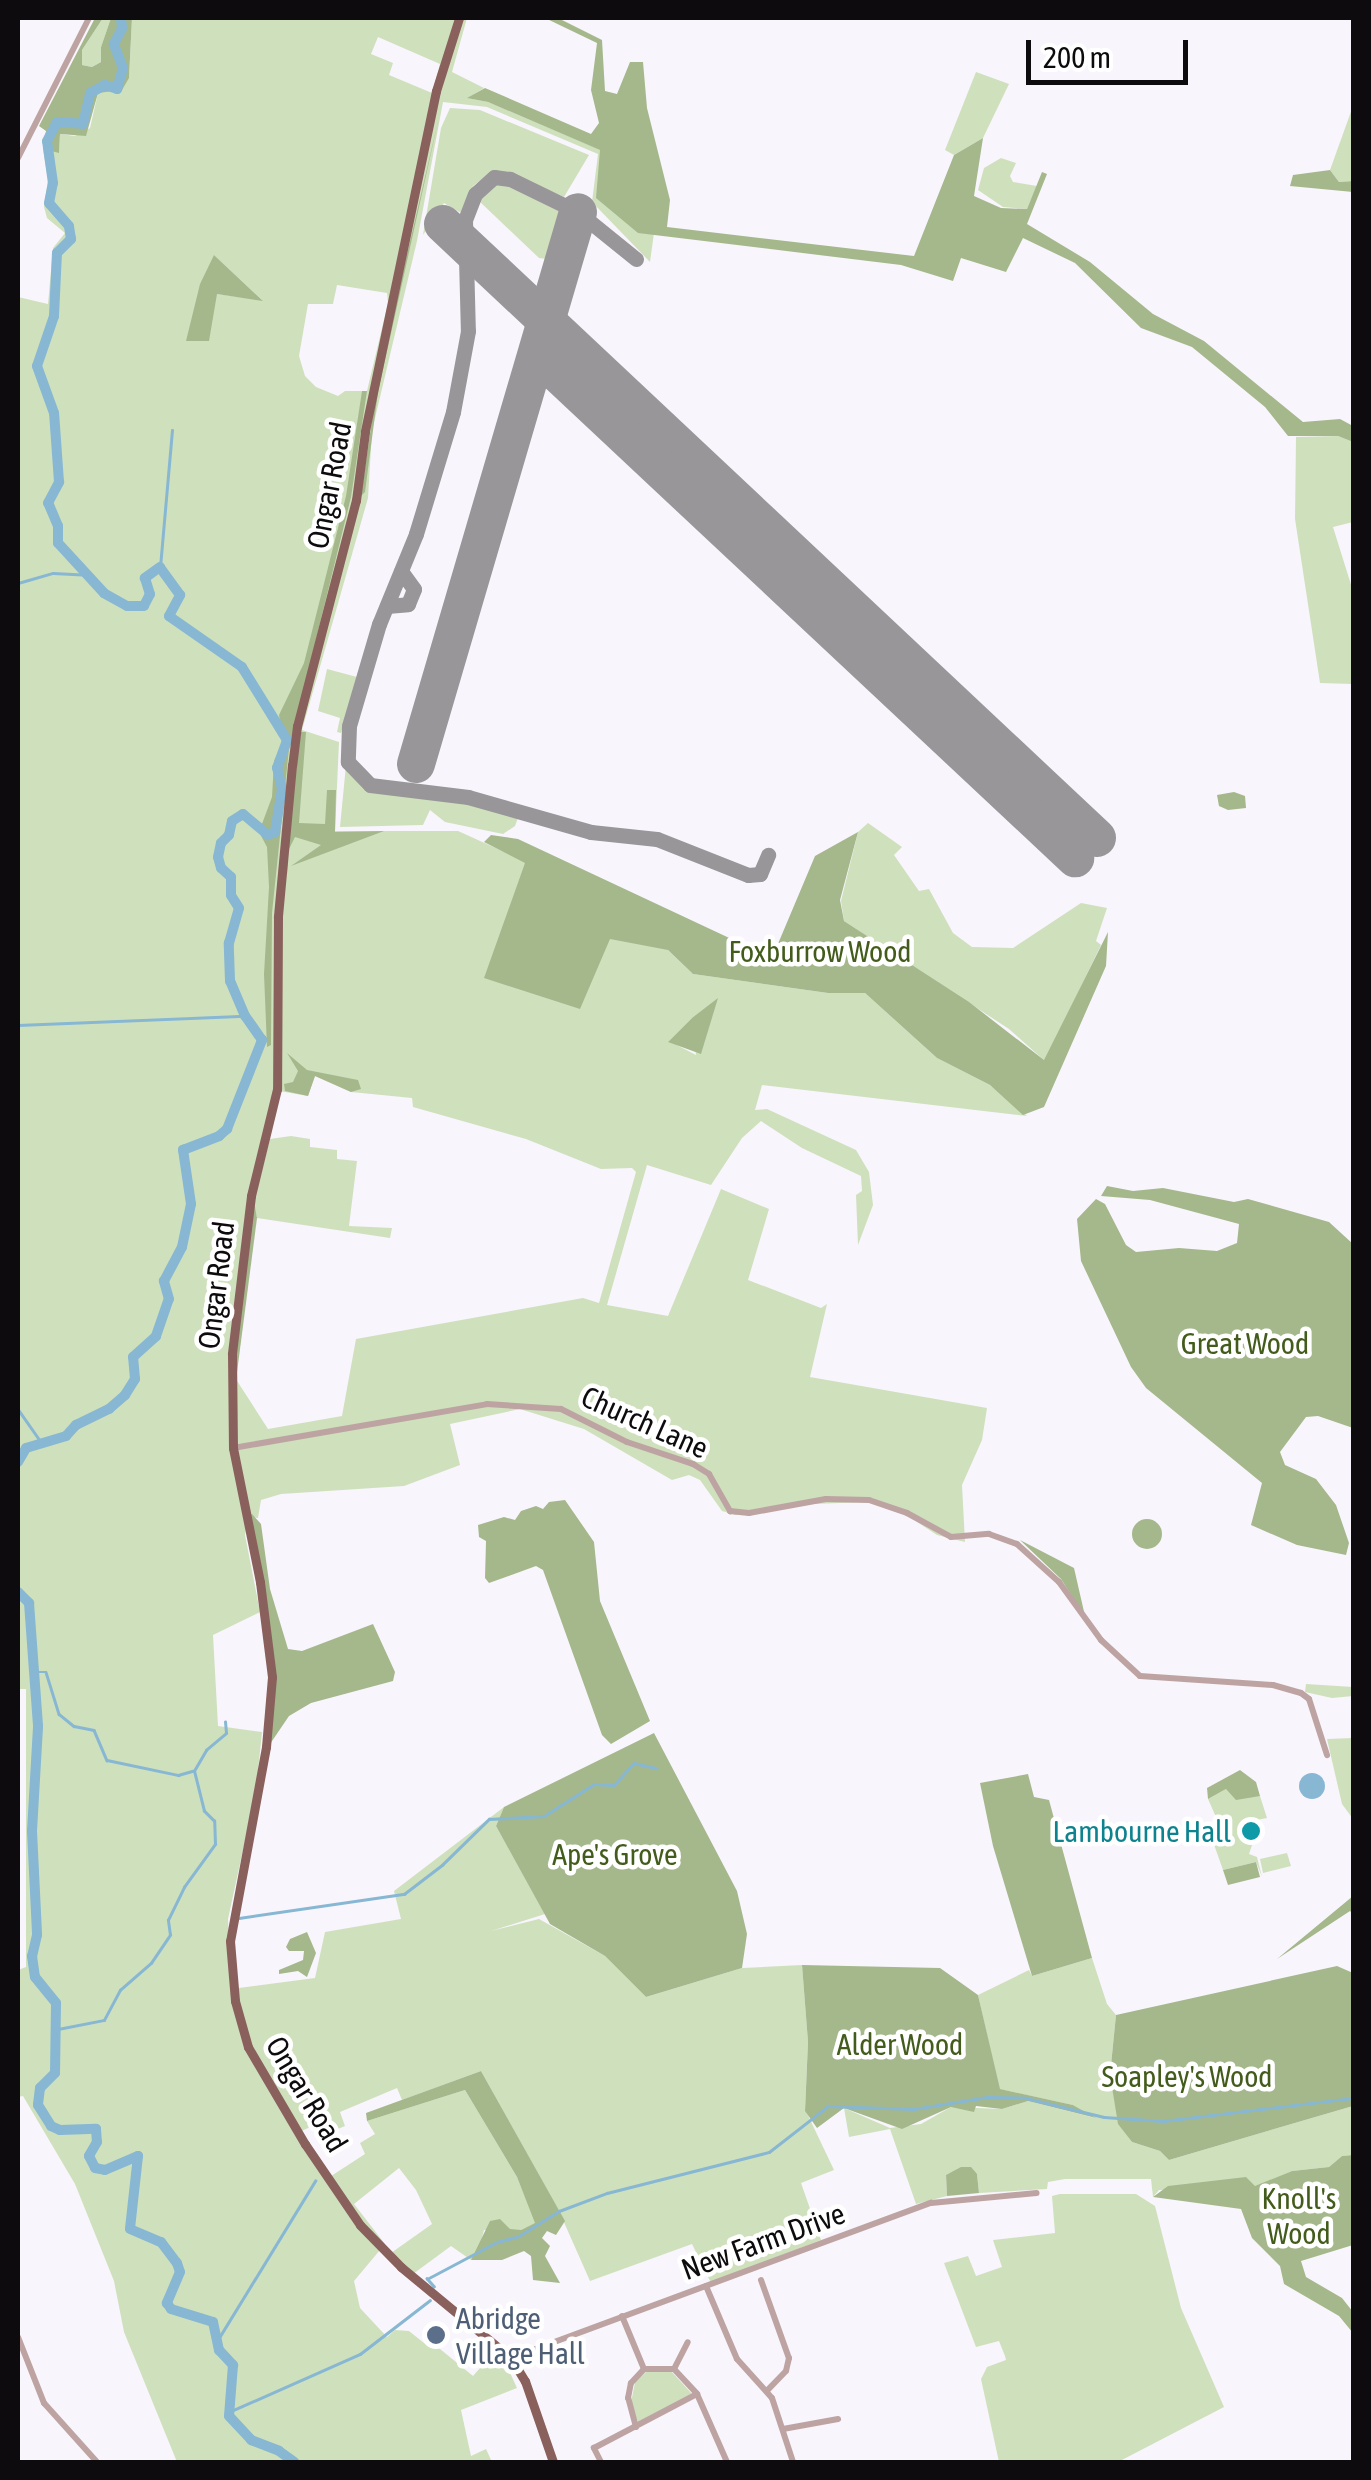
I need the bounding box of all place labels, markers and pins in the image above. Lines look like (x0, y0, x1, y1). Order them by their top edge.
place label: Lambourne Hall (1053, 1813, 1231, 1849)
marker: Lambourne Hall (1240, 1820, 1262, 1842)
place label: Abridge Village Hall (456, 2300, 585, 2370)
marker: Abridge Village Hall (425, 2324, 447, 2346)

